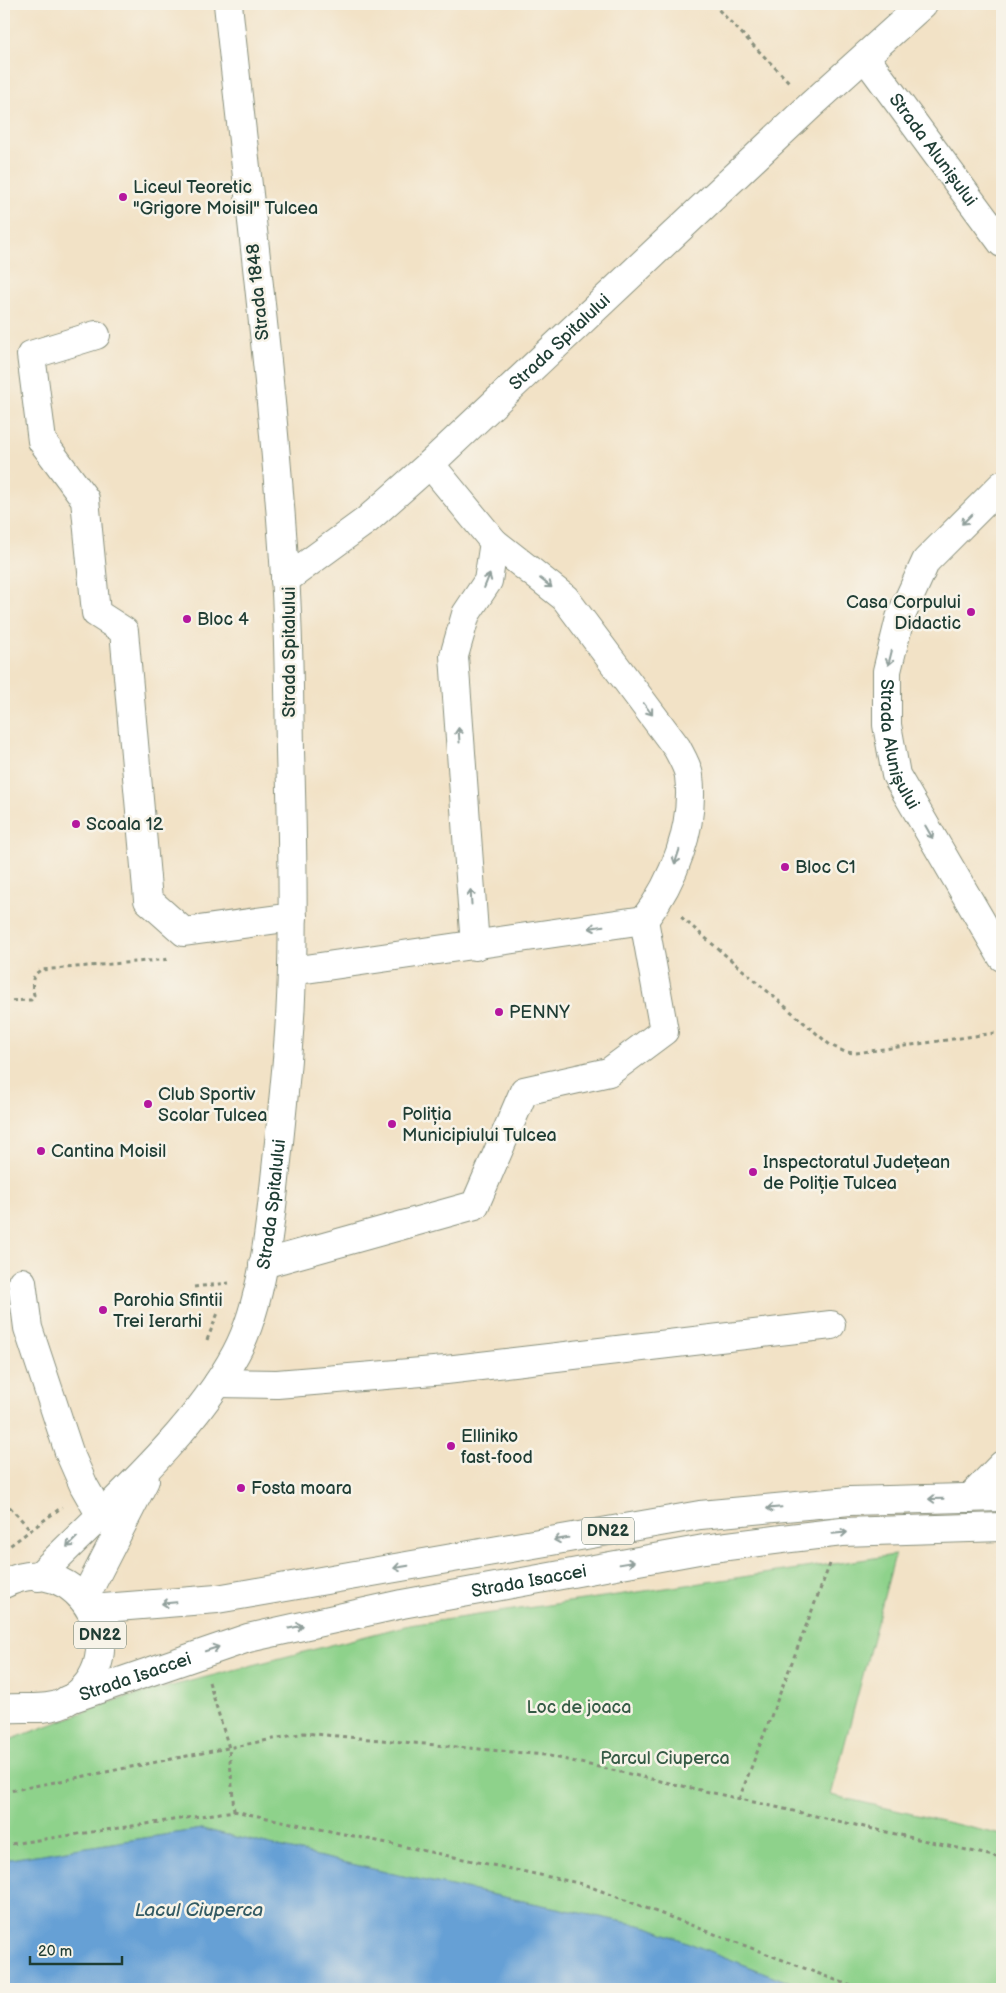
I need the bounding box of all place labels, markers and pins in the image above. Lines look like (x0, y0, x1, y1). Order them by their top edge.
place label: Liceul Teoretic "Grigore Moisil" Tulcea (133, 177, 318, 219)
marker: Liceul Teoretic "Grigore Moisil" Tulcea (117, 191, 129, 203)
place label: Casa Corpului Didactic (846, 592, 961, 634)
marker: Casa Corpului Didactic (965, 606, 977, 618)
place label: Bloc 4 (197, 609, 249, 630)
marker: Bloc 4 (181, 613, 193, 625)
place label: Scoala 12 (86, 814, 164, 835)
marker: Scoala 12 (70, 818, 82, 830)
place label: Bloc C1 (795, 857, 856, 878)
marker: Bloc C1 (779, 861, 791, 873)
place label: PENNY (509, 1002, 570, 1023)
marker: PENNY (493, 1006, 505, 1018)
place label: Club Sportiv Scolar Tulcea (158, 1084, 267, 1126)
marker: Club Sportiv Scolar Tulcea (142, 1098, 154, 1110)
place label: Poliția Municipiului Tulcea (402, 1104, 557, 1146)
marker: Poliția Municipiului Tulcea (386, 1118, 398, 1130)
place label: Cantina Moisil (51, 1141, 166, 1162)
marker: Cantina Moisil (35, 1145, 47, 1157)
place label: Inspectoratul Județean de Poliție Tulcea (763, 1152, 950, 1194)
marker: Inspectoratul Județean de Poliție Tulcea (747, 1166, 759, 1178)
place label: Parohia Sfintii Trei Ierarhi (113, 1290, 223, 1332)
marker: Parohia Sfintii Trei Ierarhi (97, 1304, 109, 1316)
place label: Elliniko fast-food (461, 1426, 533, 1468)
marker: Elliniko fast-food (445, 1440, 457, 1452)
place label: Fosta moara (251, 1478, 352, 1499)
marker: Fosta moara (235, 1482, 247, 1494)

